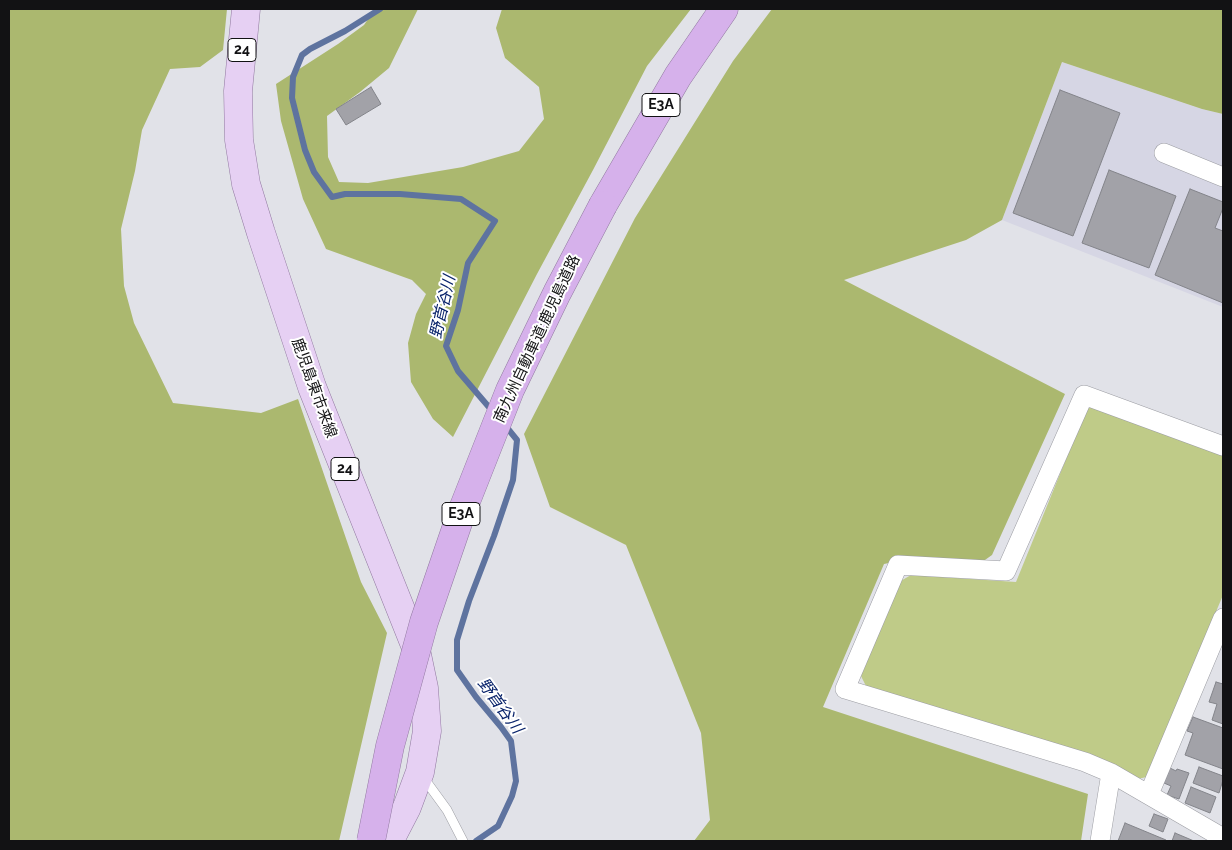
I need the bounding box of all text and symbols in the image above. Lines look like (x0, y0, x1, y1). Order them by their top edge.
road number: 24 (228, 38, 256, 62)
road number: E3A (642, 94, 680, 116)
street label: 南九州自動車道;鹿児島道路 (490, 252, 584, 426)
water label: 野首谷川 (426, 274, 460, 340)
street label: 鹿児島東市来線 (288, 336, 340, 440)
road number: 24 (331, 458, 359, 480)
road number: E3A (442, 502, 480, 526)
water label: 野首谷川 (473, 674, 527, 738)

